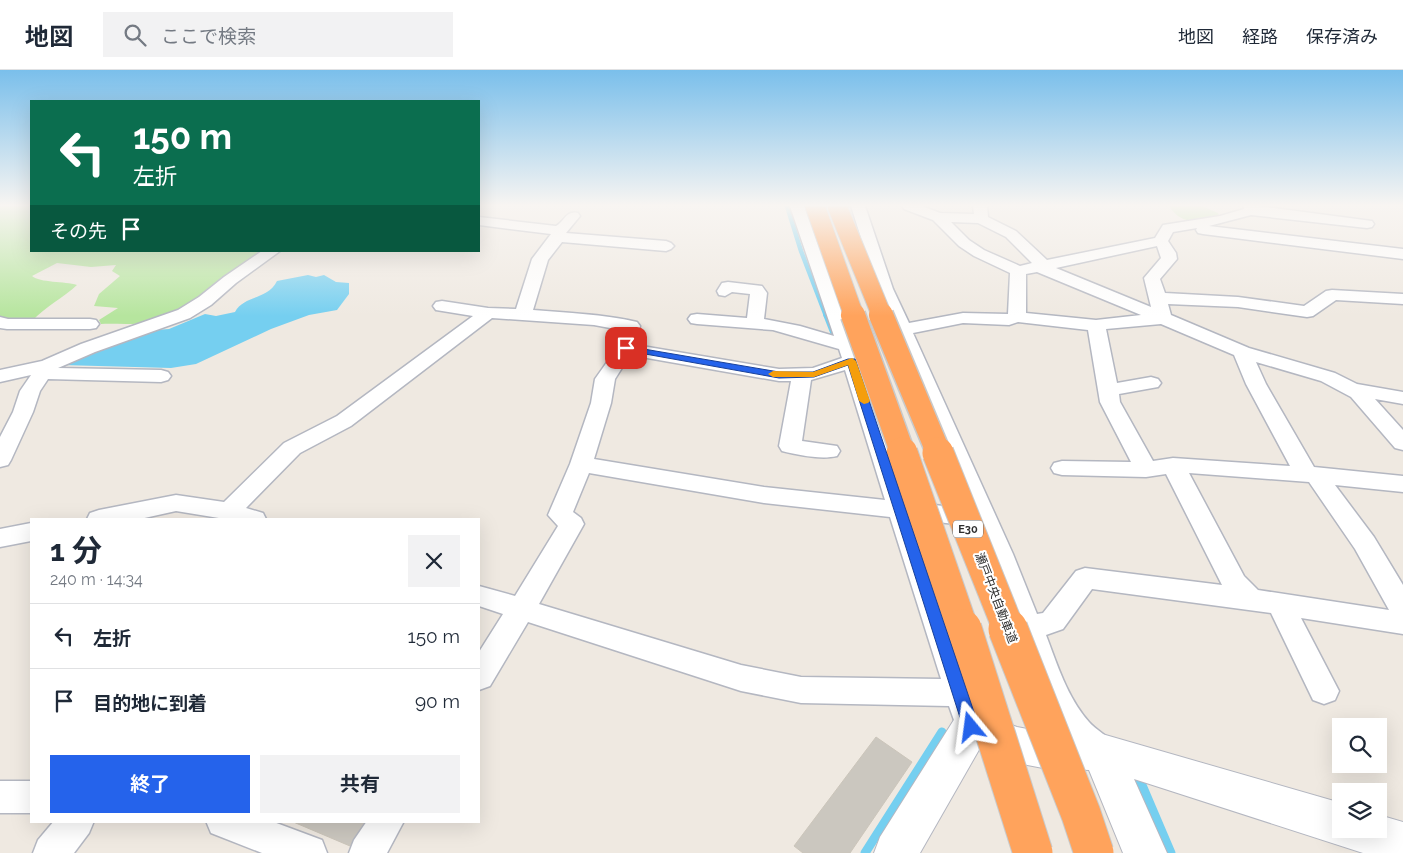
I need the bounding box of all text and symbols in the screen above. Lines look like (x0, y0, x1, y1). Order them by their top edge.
search box (103, 12, 453, 57)
icon: search (121, 21, 149, 49)
text: 地図 (25, 22, 73, 51)
text: ここで検索 (161, 25, 256, 47)
text: 地図 (1178, 26, 1214, 47)
text: 経路 (1242, 26, 1278, 47)
text: 保存済み (1306, 26, 1378, 47)
text: 150 m (133, 116, 232, 157)
icon: left (50, 120, 115, 185)
text: 左折 (133, 163, 177, 189)
icon: arrive (117, 215, 145, 243)
text: その先 (50, 220, 107, 242)
pin (605, 327, 647, 369)
icon: arrive (612, 334, 640, 362)
road number: E30 (953, 520, 983, 538)
text: 1 分 (50, 533, 102, 568)
button: close (408, 535, 460, 587)
street label: 瀬戸中央自動車道 (972, 551, 1020, 645)
text: 240 m · 14:34 (50, 570, 143, 589)
icon: left (50, 622, 78, 650)
text: 150 m (408, 625, 460, 647)
text: 左折 (93, 627, 131, 649)
icon: arrive (50, 687, 78, 715)
text: 90 m (415, 690, 460, 712)
text: 目的地に到着 (93, 692, 207, 714)
position arrow (944, 700, 996, 752)
map controls (1332, 718, 1387, 838)
button: search (1332, 718, 1387, 773)
button: 終了 (50, 755, 250, 813)
button: 共有 (260, 755, 460, 813)
button: layers (1332, 783, 1387, 838)

